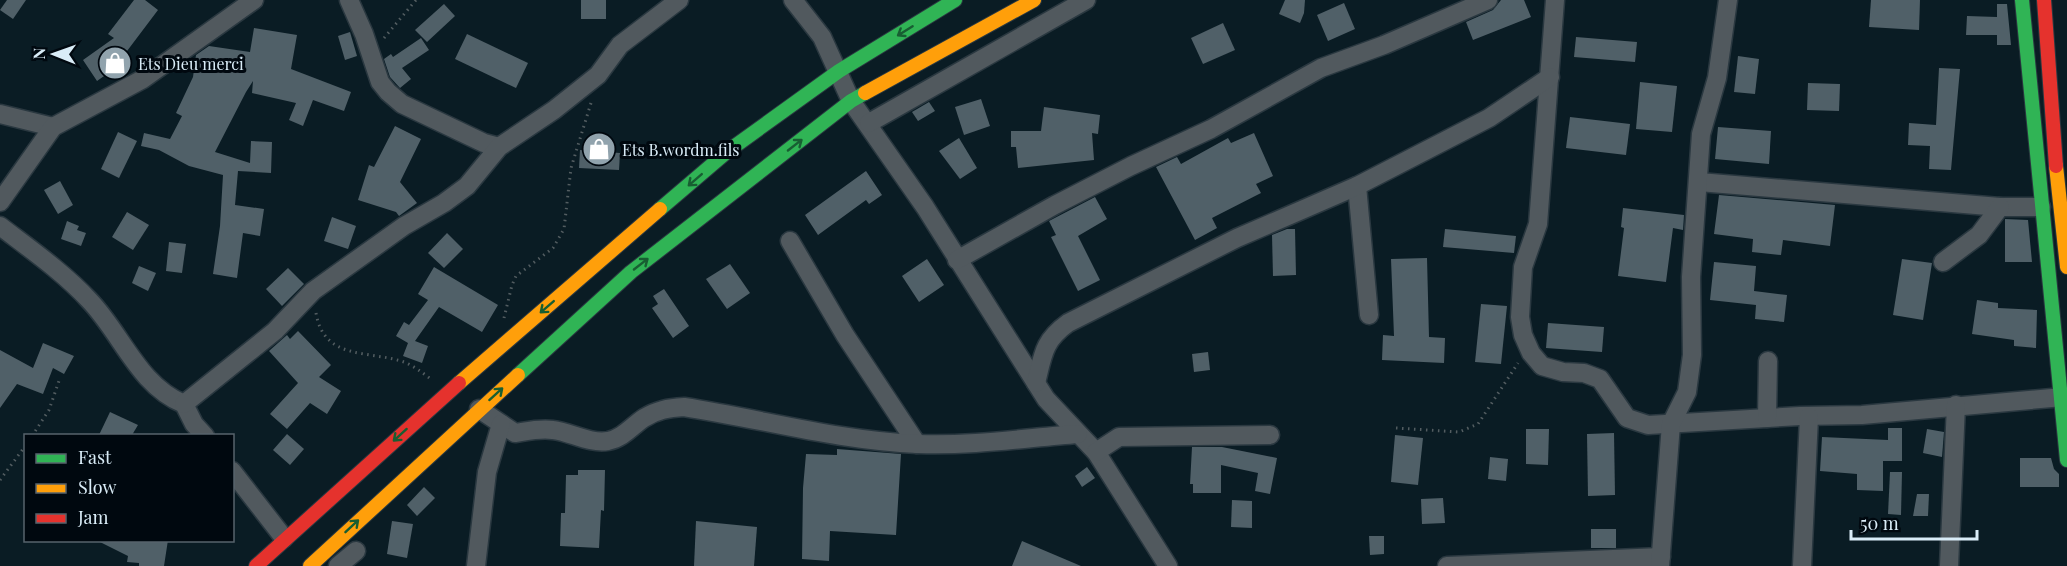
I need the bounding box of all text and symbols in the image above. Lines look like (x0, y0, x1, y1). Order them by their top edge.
north arrow (24, 24, 84, 84)
one-way arrow (897, 25, 914, 37)
shop icon: Ets Dieu merci (97, 45, 133, 81)
text: N (28, 47, 49, 60)
place label: Ets Dieu merci (138, 53, 244, 74)
shop icon: Ets B.wordm.fils (581, 131, 617, 167)
one-way arrow (787, 138, 803, 151)
place label: Ets B.wordm.fils (622, 139, 740, 160)
one-way arrow (687, 173, 703, 186)
one-way arrow (633, 258, 649, 271)
one-way arrow (540, 300, 555, 314)
one-way arrow (488, 387, 503, 401)
one-way arrow (393, 428, 408, 442)
legend (24, 434, 234, 542)
text: Fast (78, 445, 112, 469)
text: Slow (78, 475, 116, 499)
scale bar (1851, 503, 1977, 541)
text: Jam (77, 505, 108, 529)
text: 50 m (1860, 511, 1899, 535)
one-way arrow (345, 519, 360, 533)

